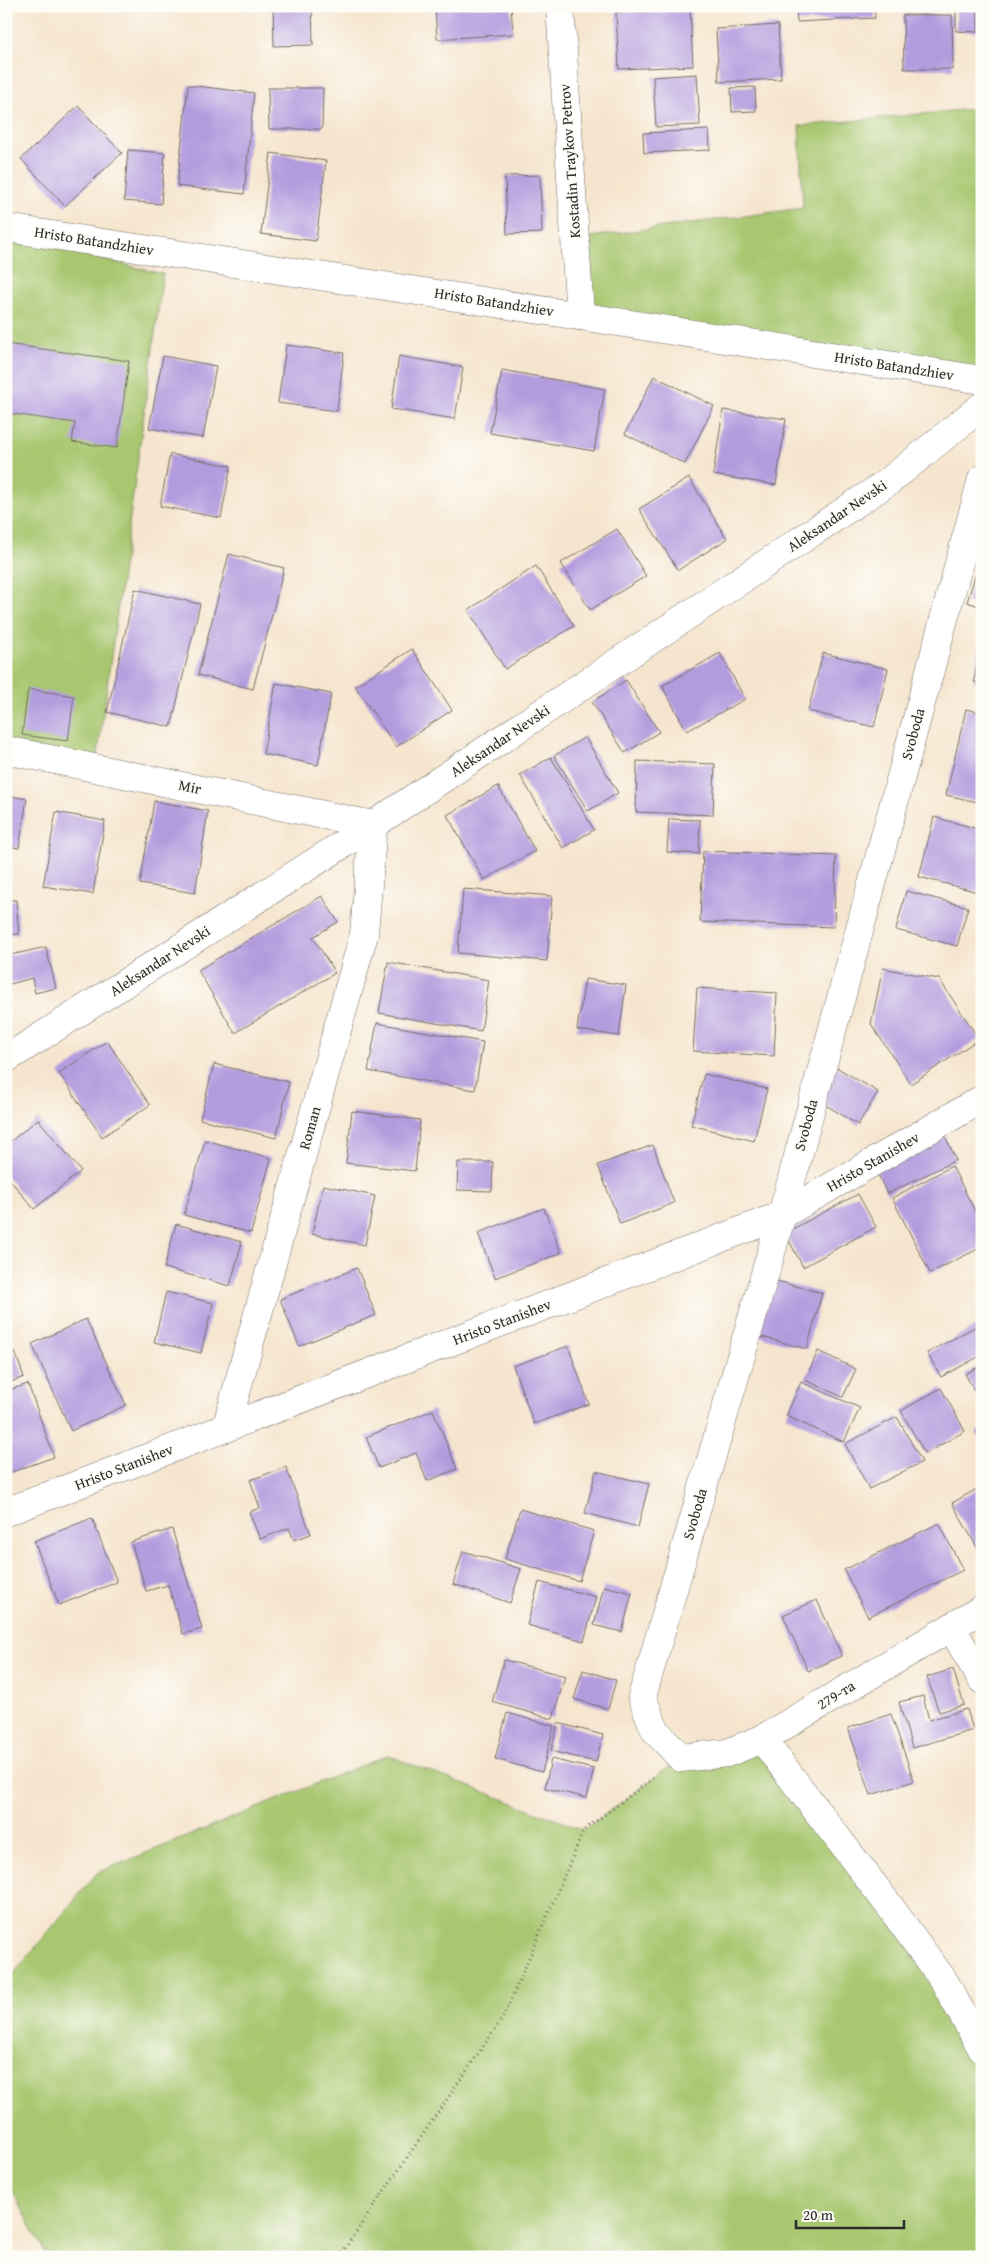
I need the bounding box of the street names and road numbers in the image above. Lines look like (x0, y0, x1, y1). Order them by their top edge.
street label: Kostadin Traykov Petrov (554, 83, 585, 239)
street label: Hristo Batandzhiev (33, 221, 156, 260)
street label: Hristo Batandzhiev (433, 282, 556, 321)
street label: Hristo Batandzhiev (833, 346, 956, 385)
street label: Aleksandar Nevski (783, 474, 891, 557)
street label: Aleksandar Nevski (446, 699, 554, 782)
street label: Svoboda (896, 706, 929, 762)
street label: Mir (177, 774, 203, 799)
street label: Aleksandar Nevski (105, 920, 214, 1001)
street label: Svoboda (789, 1097, 822, 1153)
street label: Roman (293, 1103, 326, 1152)
street label: Hristo Stanishev (823, 1126, 923, 1197)
street label: Hristo Stanishev (450, 1293, 555, 1350)
street label: Hristo Stanishev (72, 1438, 177, 1495)
street label: Svoboda (677, 1486, 712, 1542)
street label: 279-та (813, 1675, 860, 1714)

